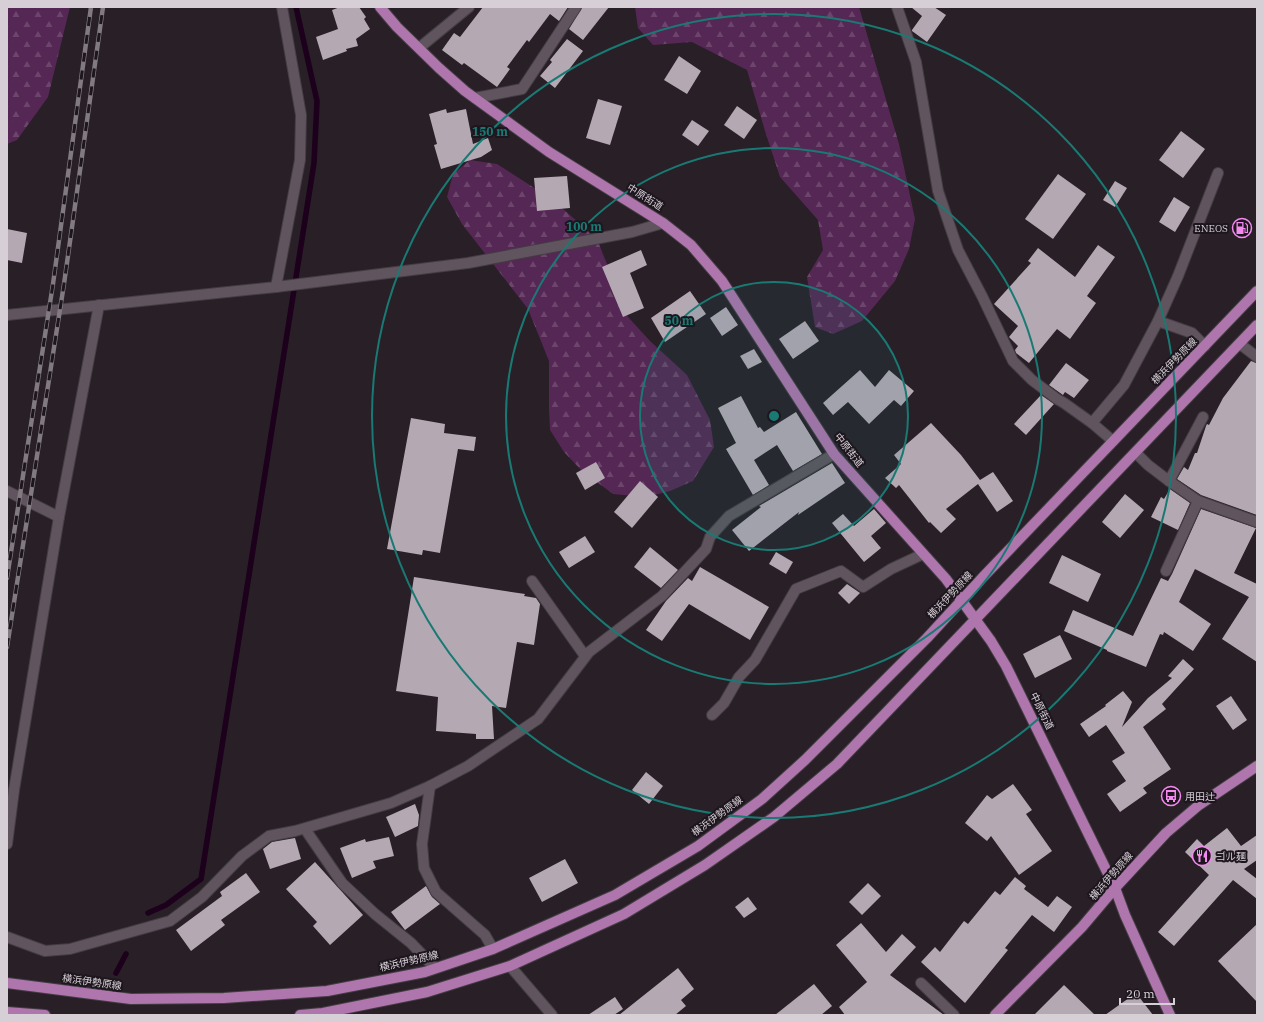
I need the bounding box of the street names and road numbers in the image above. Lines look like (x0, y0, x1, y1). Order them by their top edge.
street label: 中原街道 (625, 181, 665, 213)
street label: 横浜伊勢原線 (1148, 335, 1200, 387)
street label: 中原街道 (832, 430, 866, 470)
street label: 横浜伊勢原線 (925, 569, 975, 621)
street label: 中原街道 (1027, 690, 1057, 732)
street label: 横浜伊勢原線 (689, 793, 745, 839)
street label: 横浜伊勢原線 (1086, 849, 1136, 903)
street label: 横浜伊勢原線 (378, 948, 440, 974)
street label: 横浜伊勢原線 (61, 971, 123, 993)

